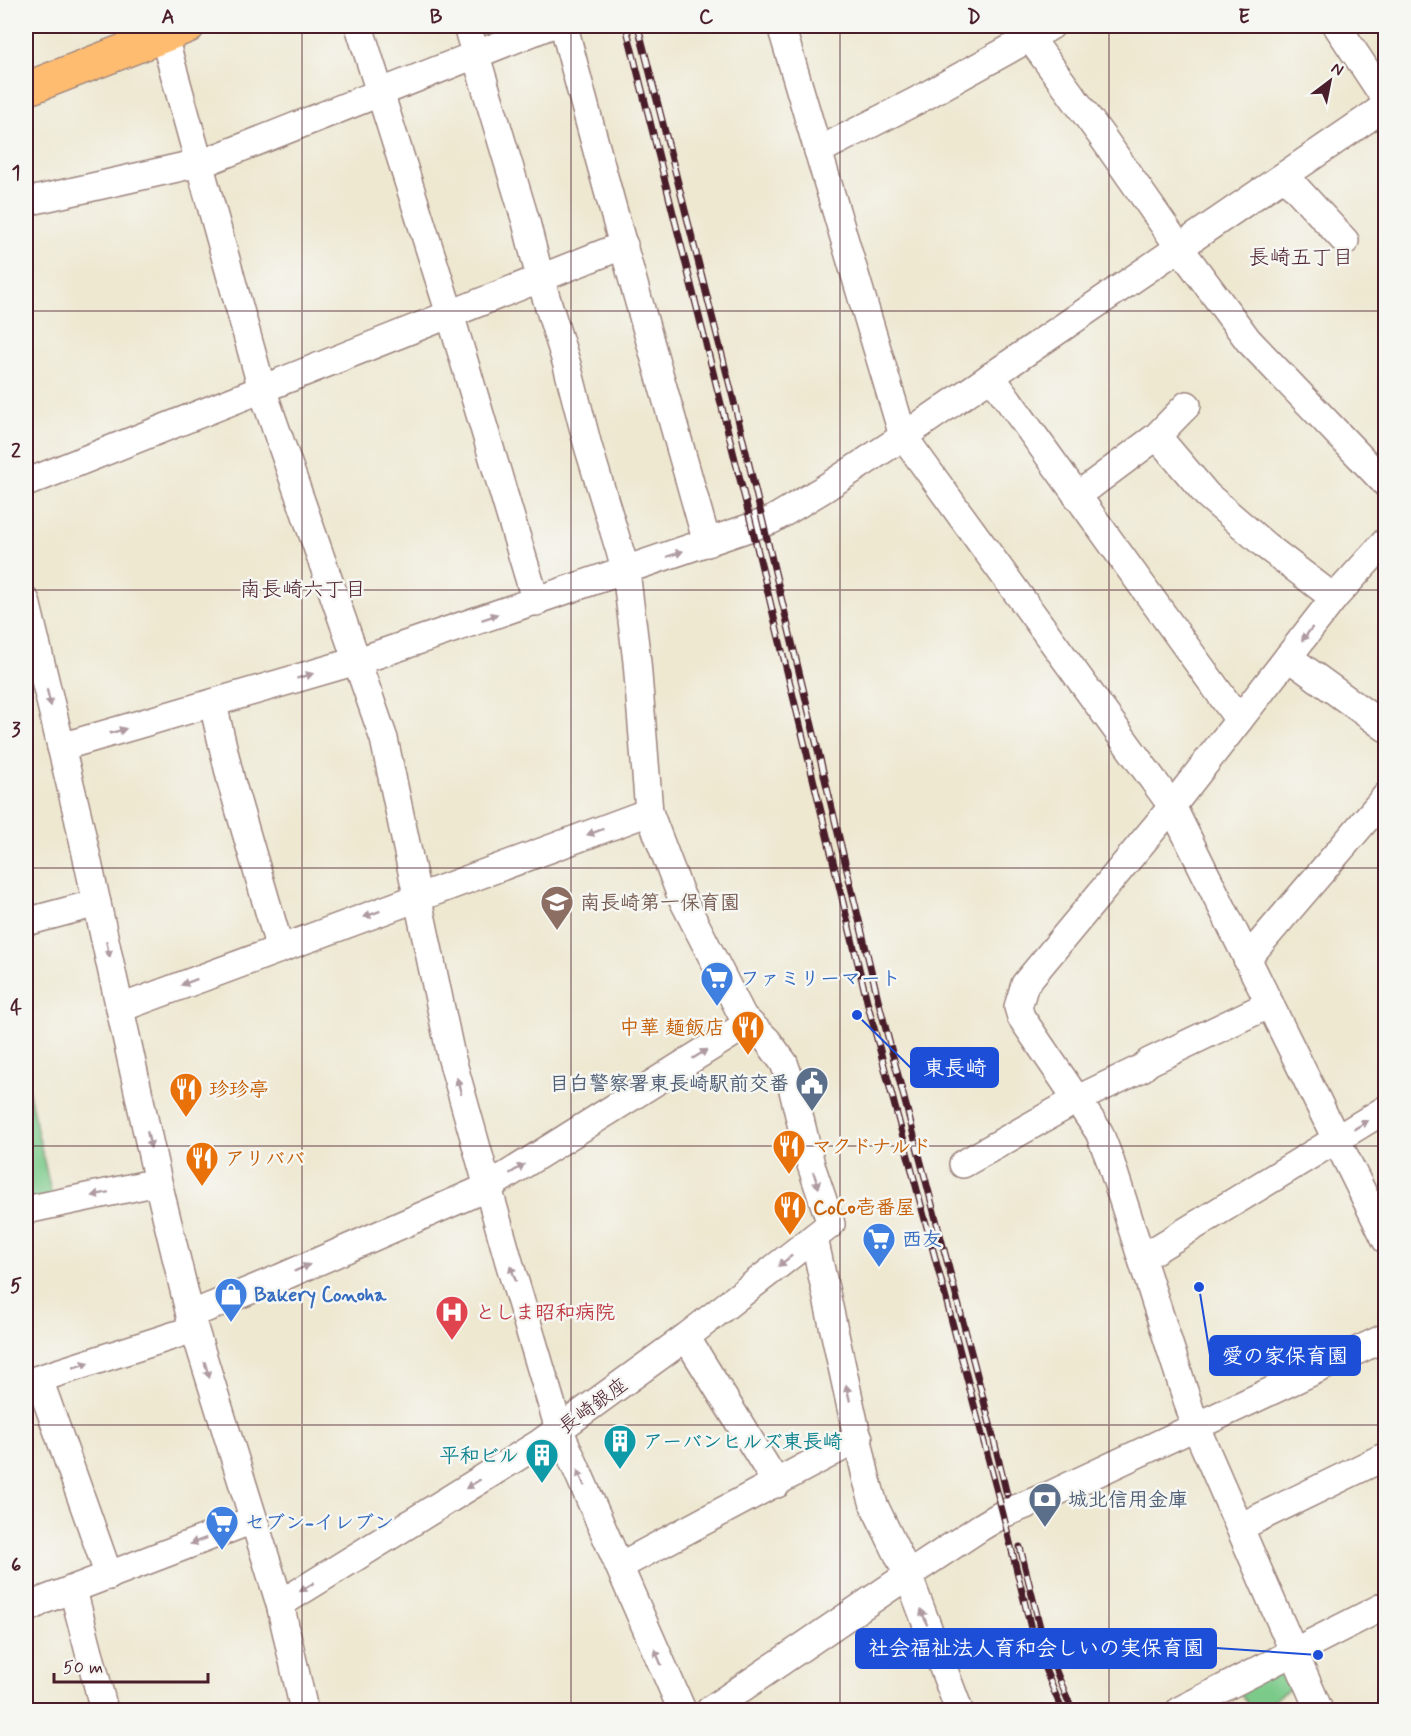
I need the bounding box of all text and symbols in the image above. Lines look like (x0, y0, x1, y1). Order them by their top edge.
text: A (161, 4, 175, 31)
text: B (430, 4, 443, 31)
text: C (699, 4, 714, 31)
text: D (967, 4, 981, 31)
text: E (1238, 4, 1250, 31)
north arrow (1300, 51, 1360, 111)
text: N (1327, 58, 1347, 81)
text: 1 (12, 160, 20, 187)
district label: 長崎五丁目 (1249, 244, 1354, 272)
text: 2 (11, 438, 21, 465)
one-way arrow (666, 549, 684, 558)
district label: 南長崎六丁目 (240, 576, 366, 604)
one-way arrow (482, 612, 500, 622)
one-way arrow (1301, 626, 1313, 641)
one-way arrow (296, 671, 314, 680)
one-way arrow (45, 689, 55, 707)
text: 3 (11, 717, 21, 744)
one-way arrow (109, 726, 127, 735)
one-way arrow (585, 827, 603, 837)
school or university icon: 南長崎第一保育園 (539, 884, 575, 931)
place label: 南長崎第一保育園 (580, 890, 740, 917)
one-way arrow (363, 910, 381, 920)
one-way arrow (104, 940, 113, 959)
supermarket icon: ファミリーマート (699, 960, 735, 1007)
place label: ファミリーマート (740, 966, 901, 993)
one-way arrow (180, 977, 198, 987)
text: 4 (10, 995, 22, 1022)
restaurant icon: 中華 麺飯店 (730, 1009, 766, 1056)
place label: 中華 麺飯店 (620, 1015, 725, 1042)
one-way arrow (692, 1048, 708, 1059)
callout: 東長崎 (911, 1048, 998, 1087)
text: 東長崎 (924, 1055, 987, 1083)
public building icon: 目白警察署東長崎駅前交番 (794, 1065, 830, 1112)
restaurant icon: 珍珍亭 (168, 1071, 204, 1118)
place label: 目白警察署東長崎駅前交番 (549, 1071, 789, 1098)
place label: 珍珍亭 (209, 1077, 269, 1104)
one-way arrow (454, 1077, 464, 1095)
one-way arrow (1353, 1119, 1369, 1130)
restaurant icon: マクドナルド (771, 1128, 807, 1175)
one-way arrow (145, 1131, 154, 1150)
place label: マクドナルド (812, 1134, 931, 1161)
restaurant icon: アリババ (184, 1140, 220, 1187)
place label: アリババ (225, 1146, 305, 1173)
one-way arrow (509, 1164, 525, 1175)
one-way arrow (812, 1172, 822, 1190)
restaurant icon: CoCo壱番屋 (772, 1189, 808, 1236)
one-way arrow (91, 1190, 110, 1199)
place label: CoCo壱番屋 (813, 1195, 916, 1222)
supermarket icon: 西友 (861, 1221, 897, 1268)
place label: 西友 (902, 1227, 942, 1254)
one-way arrow (777, 1254, 793, 1267)
one-way arrow (294, 1264, 311, 1273)
one-way arrow (507, 1264, 517, 1282)
text: 5 (10, 1273, 22, 1300)
shop icon: Bakery Conoha (213, 1276, 249, 1323)
place label: Bakery Conoha (254, 1282, 387, 1309)
hospital icon: としま昭和病院 (434, 1294, 470, 1341)
place label: としま昭和病院 (475, 1300, 615, 1327)
callout: 愛の家保育園 (1210, 1336, 1360, 1375)
text: 愛の家保育園 (1222, 1343, 1348, 1371)
one-way arrow (72, 1360, 90, 1369)
one-way arrow (203, 1361, 212, 1379)
street label: 長崎銀座 (554, 1372, 634, 1441)
one-way arrow (843, 1384, 853, 1403)
building icon: アーバンヒルズ東長崎 (602, 1423, 638, 1470)
place label: アーバンヒルズ東長崎 (643, 1429, 843, 1456)
building icon: 平和ビル (524, 1437, 560, 1484)
place label: 平和ビル (439, 1443, 519, 1470)
one-way arrow (576, 1469, 585, 1487)
one-way arrow (465, 1479, 481, 1490)
bank icon: 城北信用金庫 (1027, 1481, 1063, 1528)
place label: 城北信用金庫 (1068, 1487, 1188, 1514)
supermarket icon: セブン-イレブン (204, 1504, 240, 1551)
place label: セブン-イレブン (245, 1510, 394, 1537)
one-way arrow (189, 1537, 207, 1547)
text: 6 (11, 1552, 21, 1579)
one-way arrow (299, 1581, 315, 1592)
one-way arrow (918, 1607, 928, 1625)
callout: 社会福祉法人育和会しいの実保育園 (856, 1629, 1216, 1668)
text: 社会福祉法人育和会しいの実保育園 (868, 1635, 1204, 1663)
scale bar (54, 1646, 208, 1684)
one-way arrow (653, 1648, 663, 1666)
text: 50 m (63, 1656, 103, 1680)

